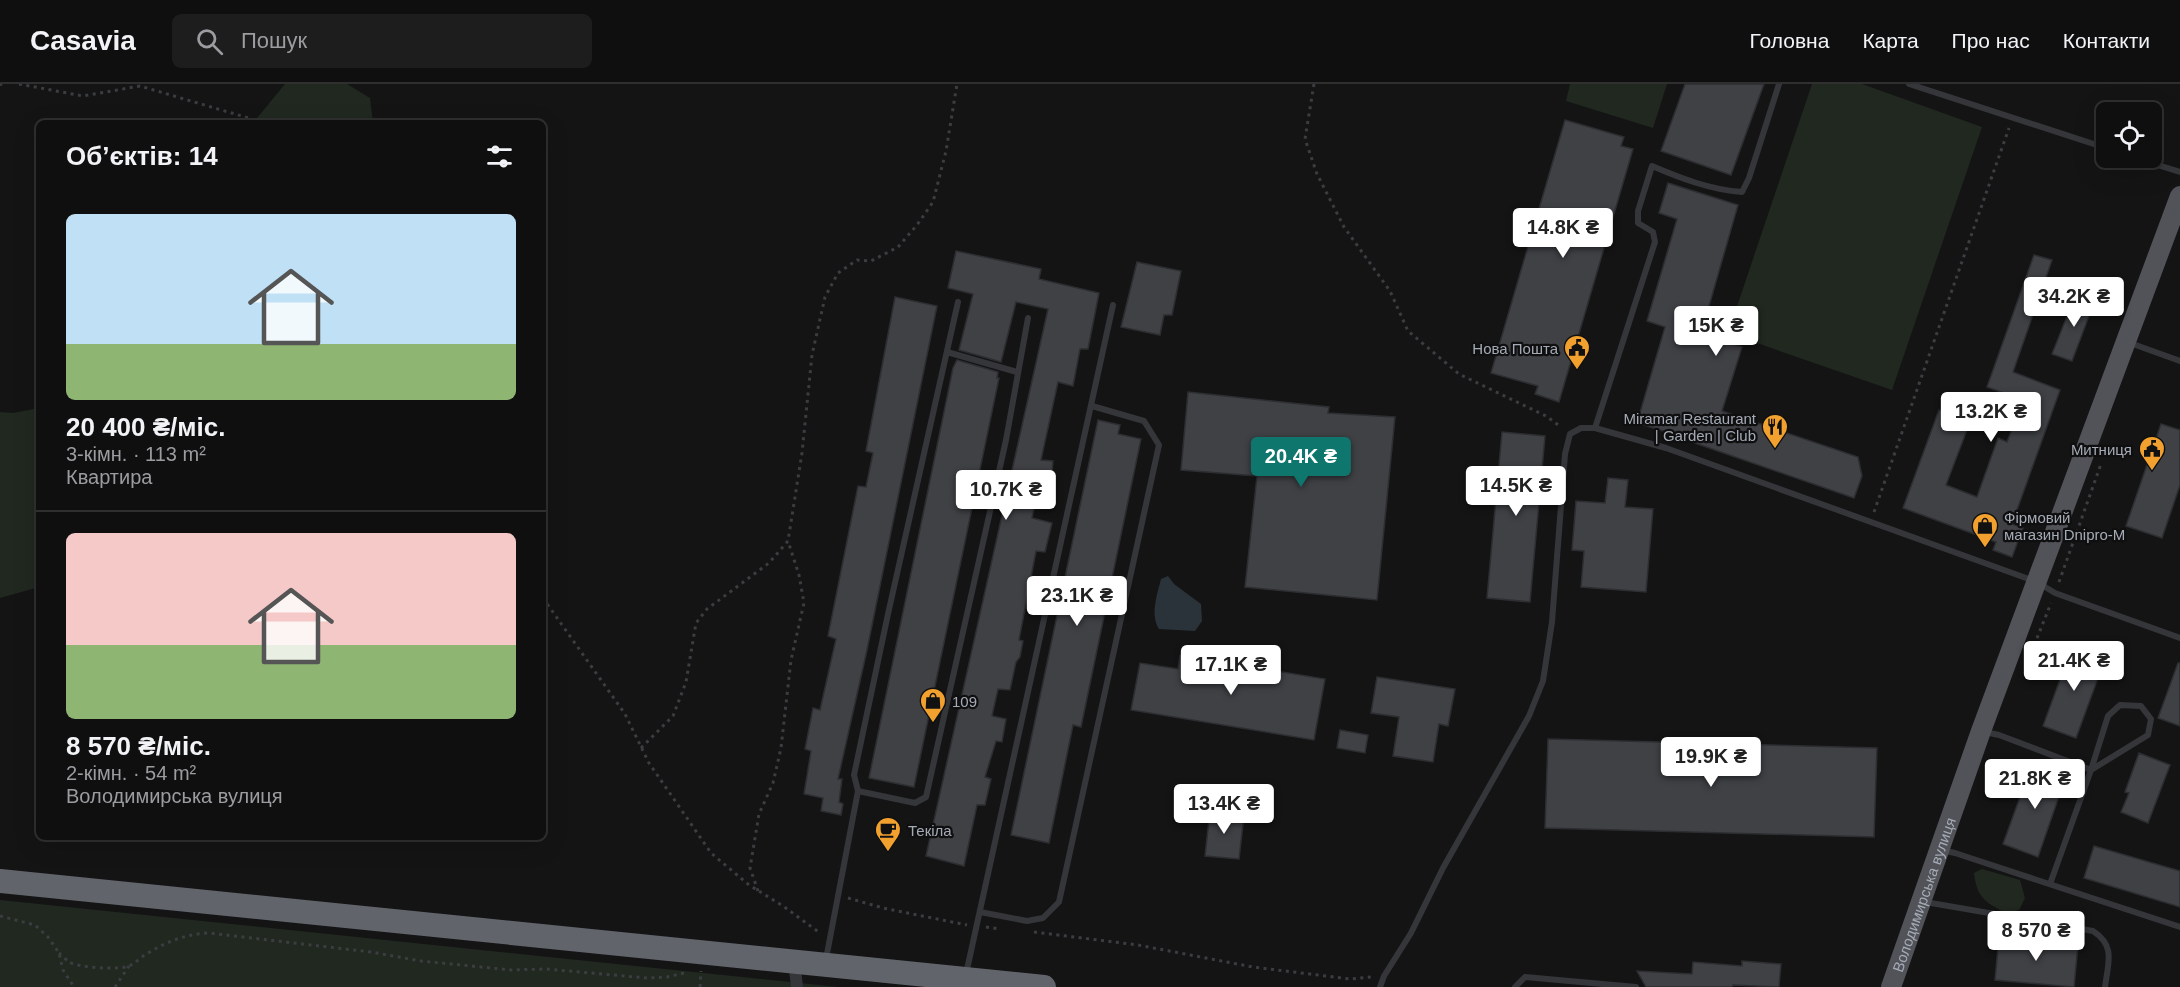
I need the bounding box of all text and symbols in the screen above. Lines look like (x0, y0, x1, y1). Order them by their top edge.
search box (172, 14, 592, 68)
text: Casavia (30, 25, 136, 56)
icon: search (193, 25, 226, 58)
text: Пошук (241, 28, 307, 53)
text: Головна (1750, 29, 1829, 52)
text: Карта (1862, 29, 1919, 52)
text: Про нас (1952, 29, 2030, 52)
text: Контакти (2063, 29, 2150, 52)
map controls (2096, 102, 2162, 168)
button: locate (2096, 102, 2162, 168)
icon: filters (483, 140, 516, 173)
text: Об’єктів: 14 (66, 141, 218, 171)
pin: 14.8K ₴ (1508, 208, 1618, 259)
text: 14.8K ₴ (1527, 216, 1599, 238)
icon: home (237, 253, 345, 361)
pin: 34.2K ₴ (2019, 277, 2129, 328)
text: 34.2K ₴ (2038, 285, 2110, 307)
pin: 15K ₴ (1674, 306, 1758, 357)
text: 15K ₴ (1688, 314, 1744, 336)
public building icon: Нова Пошта (1562, 333, 1592, 371)
place label: Нова Пошта (1472, 340, 1559, 357)
pin: 13.2K ₴ (1936, 392, 2046, 443)
text: 13.2K ₴ (1955, 400, 2027, 422)
place label: Miramar Restaurant | Garden | Club (1623, 410, 1757, 444)
text: 20 400 ₴/міс. (66, 412, 225, 442)
restaurant icon: Miramar Restaurant | Garden | Club (1760, 412, 1790, 450)
public building icon: Митниця (2137, 434, 2167, 472)
pin: 20.4K ₴ (1246, 437, 1356, 488)
place label: Митниця (2071, 441, 2132, 458)
text: 3-кімн. · 113 m² (66, 443, 206, 465)
text: 20.4K ₴ (1265, 445, 1337, 467)
text: Квартира (66, 466, 152, 488)
pin: 14.5K ₴ (1461, 466, 1571, 517)
pin: 10.7K ₴ (951, 470, 1061, 521)
text: 14.5K ₴ (1480, 474, 1552, 496)
text: 10.7K ₴ (970, 478, 1042, 500)
place label: Фірмовий магазин Dnipro-M (2004, 509, 2125, 543)
shop icon: Фірмовий магазин Dnipro-M (1970, 511, 2000, 549)
icon: home (237, 572, 345, 680)
pin: 23.1K ₴ (1022, 576, 1132, 627)
text: 23.1K ₴ (1041, 584, 1113, 606)
pin: 21.4K ₴ (2019, 641, 2129, 692)
pin: 17.1K ₴ (1176, 645, 1286, 696)
text: 21.4K ₴ (2038, 649, 2110, 671)
text: 17.1K ₴ (1195, 653, 1267, 675)
shop icon: 109 (918, 686, 948, 724)
place label: 109 (952, 693, 977, 710)
text: 8 570 ₴/міс. (66, 731, 211, 761)
pin: 19.9K ₴ (1656, 737, 1766, 788)
text: 19.9K ₴ (1675, 745, 1747, 767)
pin: 21.8K ₴ (1980, 759, 2090, 810)
text: 2-кімн. · 54 m² (66, 762, 196, 784)
text: 21.8K ₴ (1999, 767, 2071, 789)
pin: 13.4K ₴ (1169, 784, 1279, 835)
text: Володимирська вулиця (66, 785, 283, 807)
text: 13.4K ₴ (1188, 792, 1260, 814)
cafe icon: Текіла (873, 815, 903, 853)
street label: Володимирська вулиця (1889, 815, 1958, 974)
place label: Текіла (908, 822, 952, 839)
pin: 8 570 ₴ (1981, 911, 2091, 962)
text: 8 570 ₴ (2002, 919, 2070, 941)

